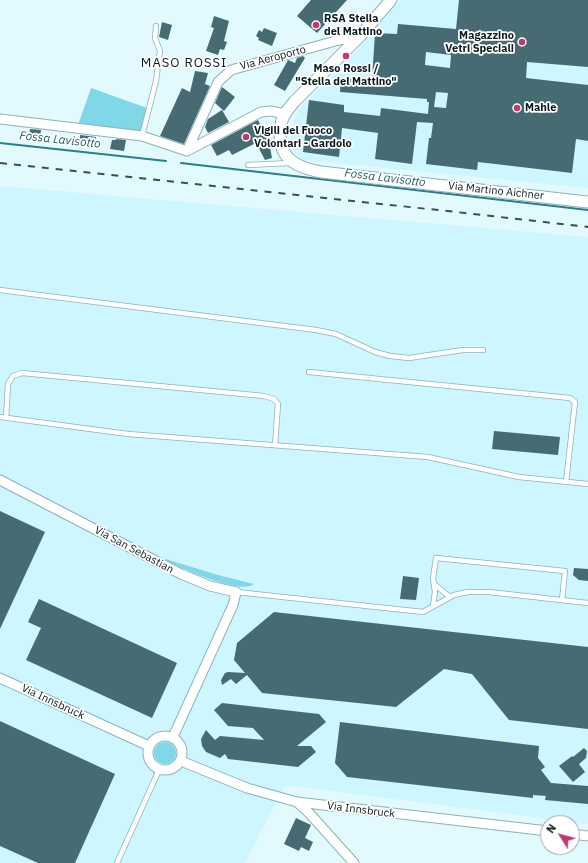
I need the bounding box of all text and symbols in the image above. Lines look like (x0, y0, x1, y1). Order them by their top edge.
place label: RSA Stella del Mattino (324, 12, 382, 38)
marker: RSA Stella del Mattino (311, 20, 321, 30)
place label: Magazzino Vetri Speciali (445, 29, 514, 55)
marker: Magazzino Vetri Speciali (517, 37, 527, 47)
street label: Via Aeroporto (239, 43, 307, 73)
marker: Maso Rossi / "Stella del Mattino" (341, 51, 351, 61)
district label: MASO ROSSI (141, 55, 227, 71)
place label: Maso Rossi / "Stella del Mattino" (295, 62, 397, 88)
place label: Mahle (525, 101, 556, 115)
marker: Mahle (512, 103, 522, 113)
place label: Vigili del Fuoco Volontari - Gardolo (254, 124, 352, 150)
water label: Fossa Lavisotto (19, 129, 101, 151)
marker: Vigili del Fuoco Volontari - Gardolo (241, 132, 251, 142)
water label: Fossa Lavisotto (344, 166, 426, 190)
street label: Via Martino Aichner (447, 179, 545, 203)
street label: Via San Sebastian (92, 524, 176, 576)
street label: Via Innsbruck (19, 682, 87, 722)
street label: Via Innsbruck (326, 799, 396, 821)
north arrow (540, 815, 580, 855)
text: N (543, 821, 559, 836)

